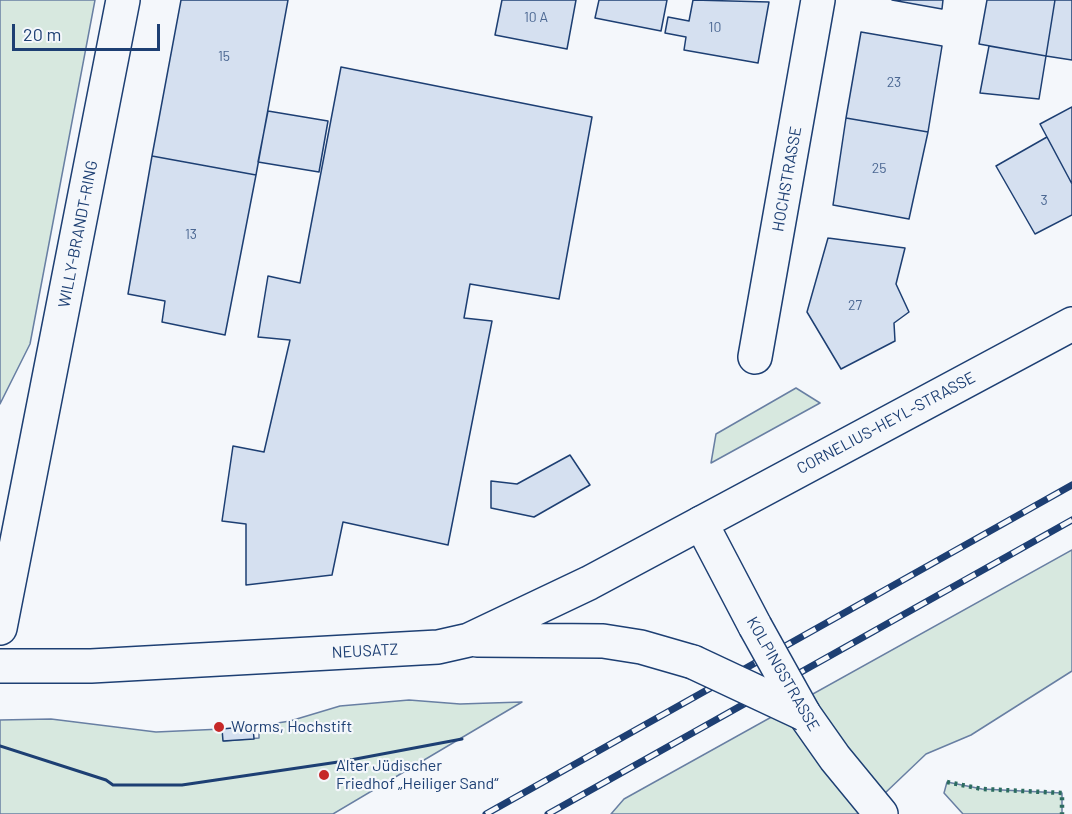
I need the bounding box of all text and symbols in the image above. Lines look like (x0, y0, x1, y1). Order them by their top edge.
house number: 10 A (524, 9, 548, 25)
scale bar (15, 12, 164, 50)
house number: 10 (709, 19, 721, 35)
text: 20 m (23, 23, 61, 45)
house number: 15 (218, 48, 230, 64)
house number: 23 (887, 74, 901, 90)
street label: HOCHSTRASSE (768, 125, 806, 233)
street label: WILLY-BRANDT-RING (54, 159, 102, 309)
house number: 25 (872, 160, 886, 176)
house number: 3 (1040, 192, 1048, 208)
house number: 13 (185, 226, 197, 242)
house number: 27 (848, 297, 862, 313)
street label: CORNELIUS-HEYL-STRASSE (793, 368, 979, 478)
street label: KOLPINGSTRASSE (742, 613, 824, 735)
street label: NEUSATZ (331, 640, 399, 662)
place label: Worms, Hochstift (231, 717, 352, 737)
marker: Worms, Hochstift (212, 720, 226, 734)
place label: Alter Jüdischer Friedhof „Heiliger Sand“ (336, 756, 498, 794)
marker: Alter Jüdischer Friedhof „Heiliger Sand“ (317, 768, 331, 782)

